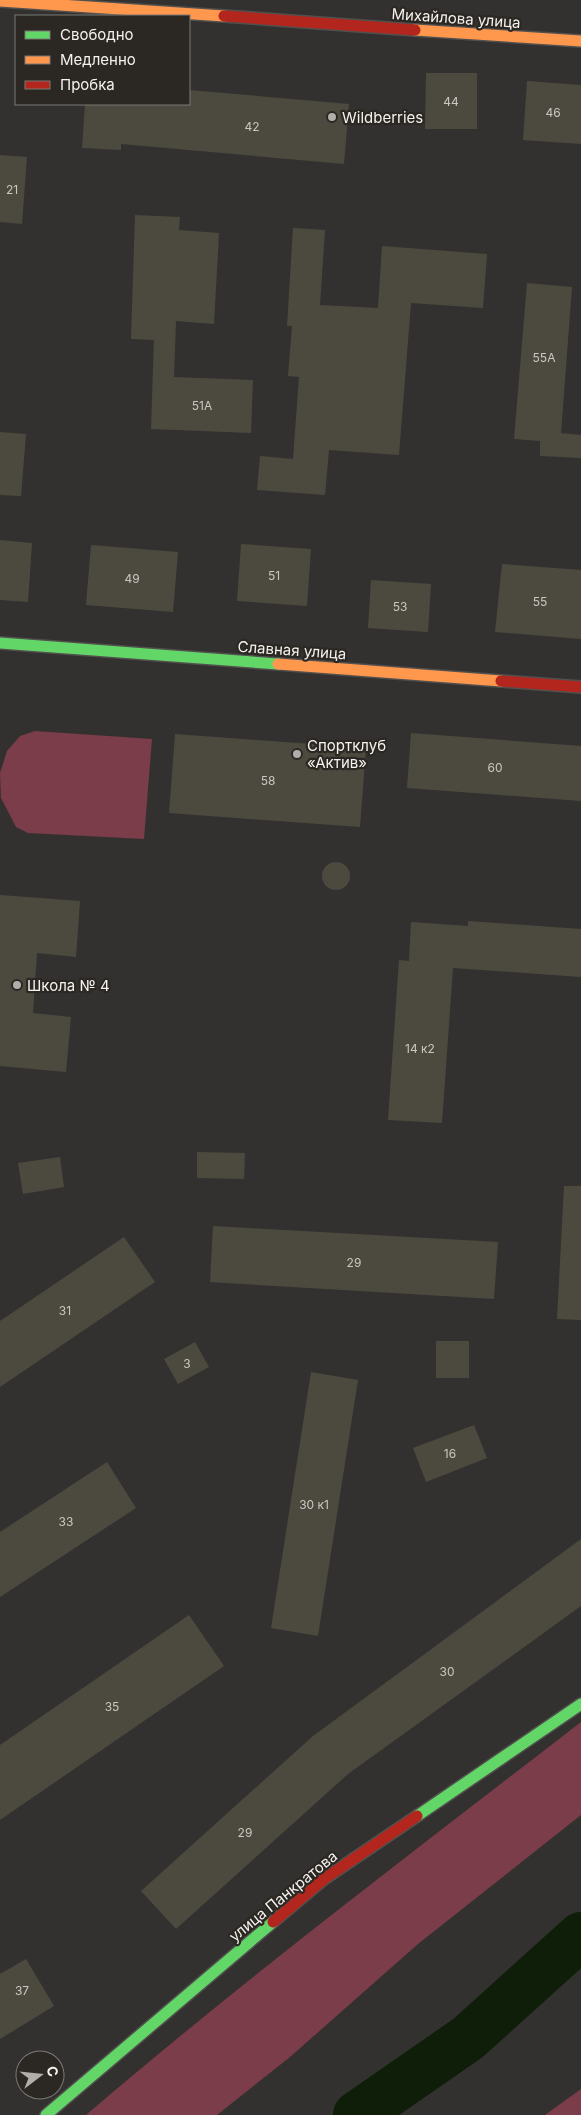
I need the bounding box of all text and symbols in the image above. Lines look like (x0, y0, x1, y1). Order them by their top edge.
street label: Михайлова улица (391, 4, 521, 32)
legend (15, 15, 190, 105)
text: Свободно (60, 25, 134, 44)
text: Медленно (60, 50, 136, 69)
text: Пробка (60, 75, 115, 94)
house number: 44 (443, 94, 459, 109)
house number: 46 (545, 105, 561, 120)
place label: Wildberries (342, 108, 423, 127)
marker: Wildberries (326, 111, 338, 123)
house number: 42 (244, 119, 260, 134)
house number: 21 (6, 182, 18, 197)
house number: 55А (533, 350, 555, 365)
house number: 51А (192, 398, 212, 413)
house number: 51 (268, 568, 280, 583)
house number: 49 (124, 571, 140, 586)
house number: 55 (533, 594, 547, 609)
house number: 53 (393, 599, 407, 614)
street label: Славная улица (237, 637, 347, 663)
place label: Спортклуб «Актив» (307, 736, 386, 772)
marker: Спортклуб «Актив» (291, 748, 303, 760)
house number: 60 (487, 760, 503, 775)
house number: 58 (261, 773, 275, 788)
place label: Школа № 4 (27, 976, 110, 995)
marker: Школа № 4 (11, 979, 23, 991)
house number: 14 к2 (405, 1041, 435, 1056)
house number: 29 (347, 1255, 361, 1270)
house number: 31 (59, 1303, 71, 1318)
house number: 3 (183, 1356, 191, 1371)
house number: 16 (444, 1446, 456, 1461)
house number: 30 к1 (299, 1497, 329, 1512)
house number: 33 (59, 1514, 73, 1529)
house number: 30 (440, 1664, 454, 1679)
house number: 35 (105, 1699, 119, 1714)
house number: 29 (238, 1825, 252, 1840)
street label: улица Панкратова (225, 1847, 341, 1945)
house number: 37 (15, 1983, 29, 1998)
north arrow (15, 2050, 65, 2100)
text: С (43, 2064, 63, 2079)

